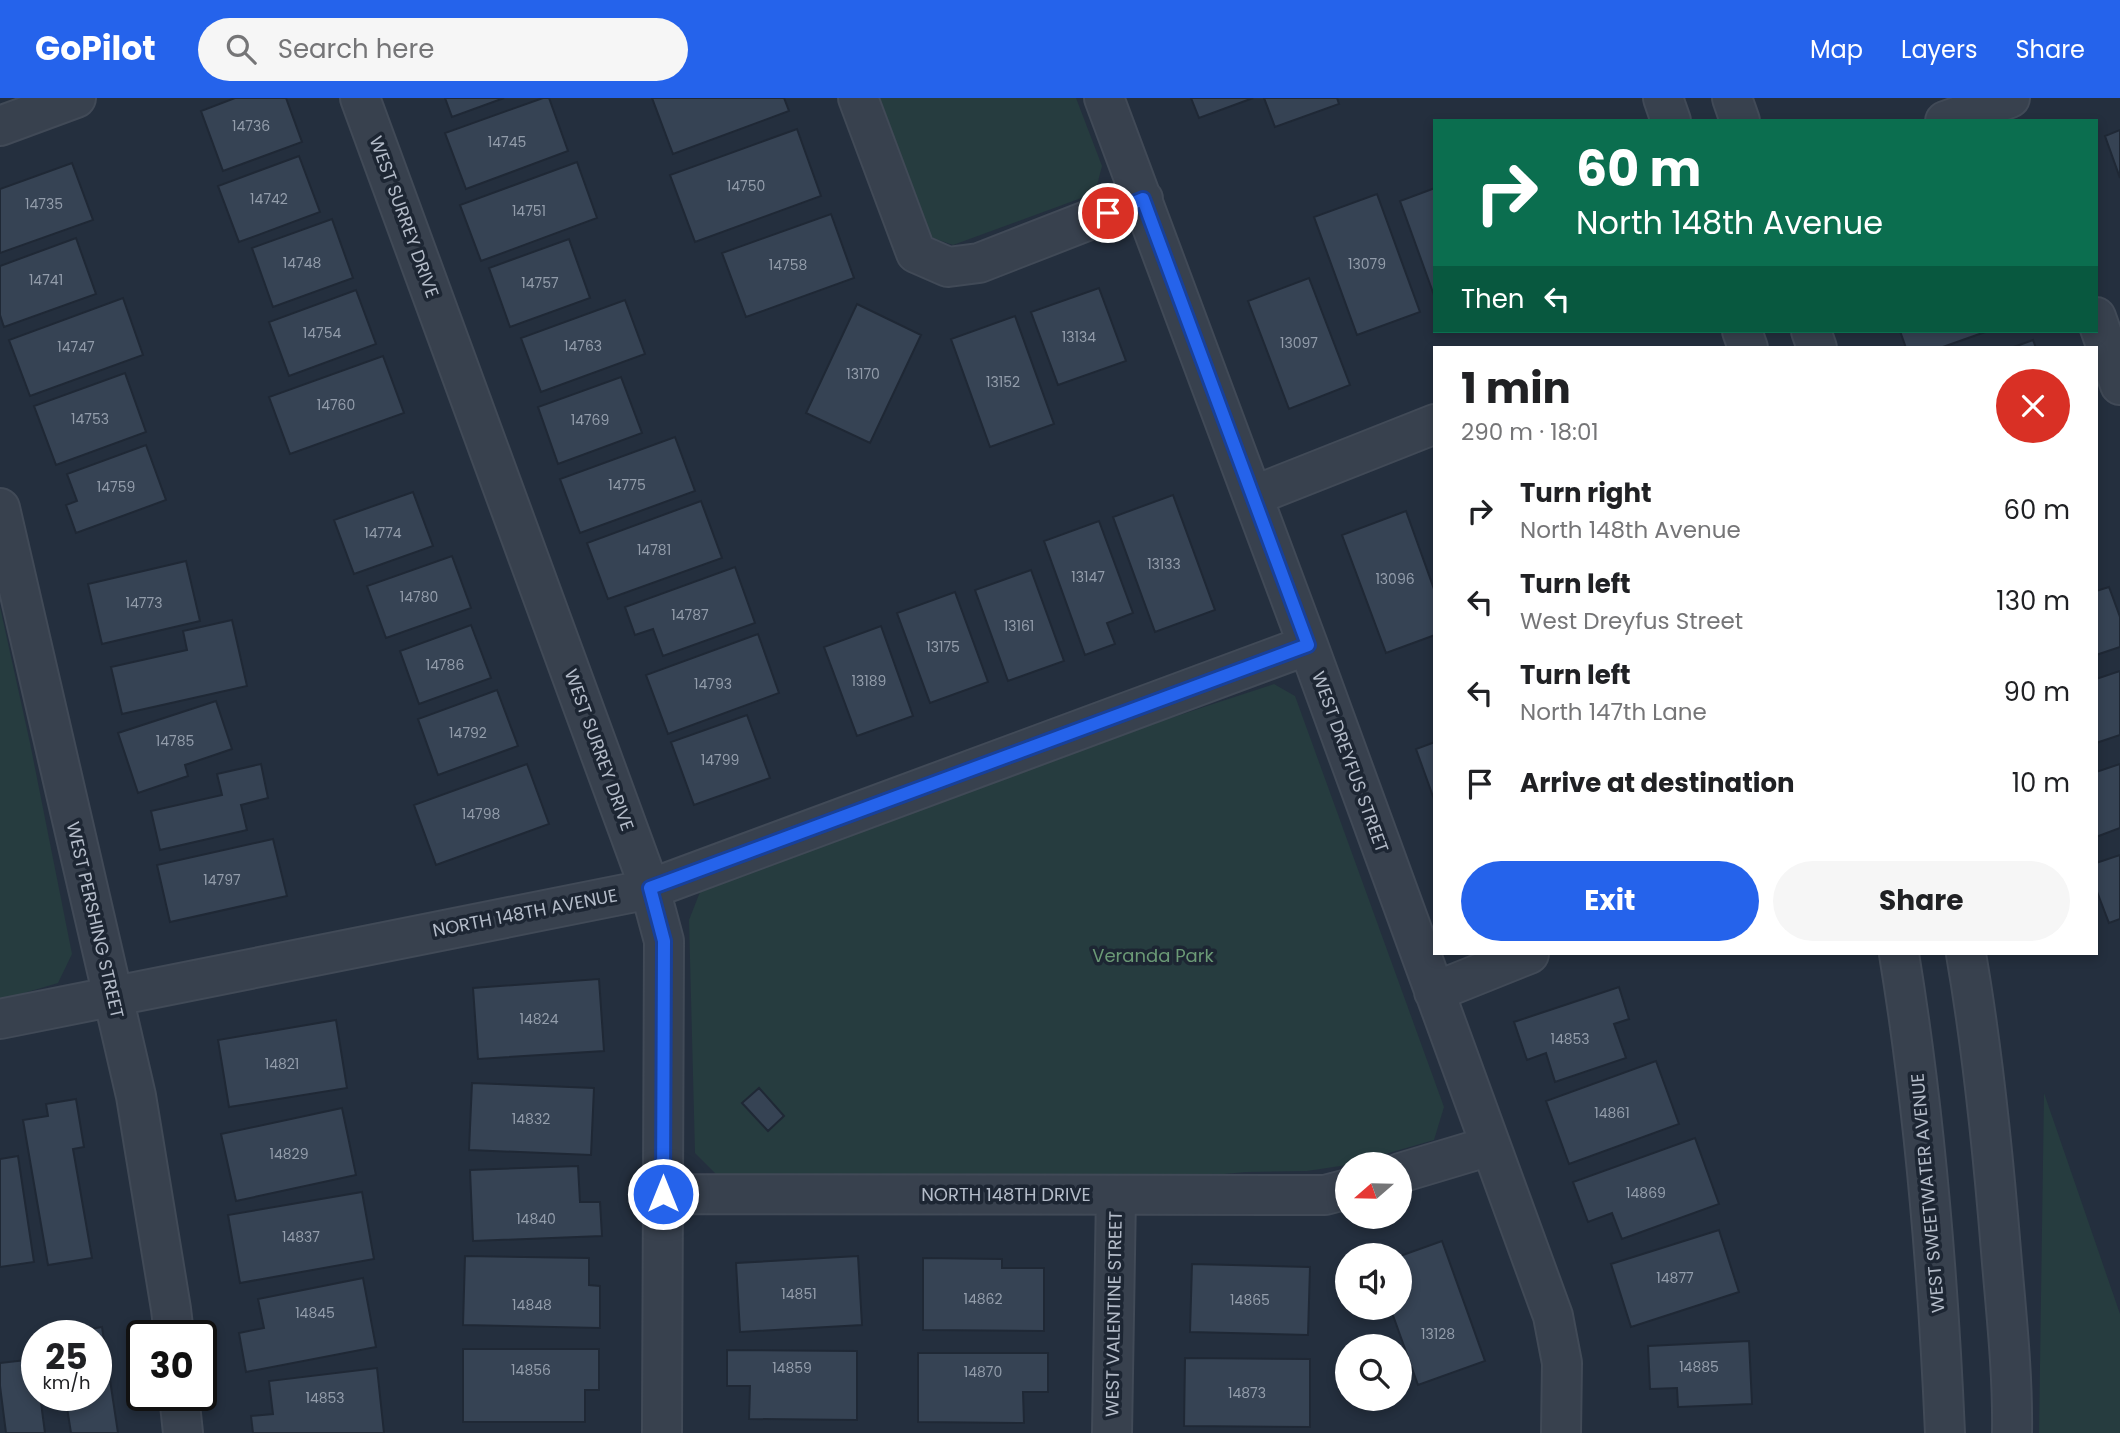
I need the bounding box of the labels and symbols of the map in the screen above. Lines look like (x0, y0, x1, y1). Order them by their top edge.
house number: 14736 (232, 116, 270, 136)
street label: WEST SURREY DRIVE (364, 132, 445, 301)
house number: 14745 (488, 132, 526, 152)
house number: 14750 (727, 176, 765, 196)
pin (1078, 183, 1138, 243)
house number: 14742 (250, 189, 288, 209)
house number: 14735 (25, 194, 63, 214)
house number: 14751 (512, 201, 546, 221)
house number: 14748 (283, 253, 321, 273)
house number: 13079 (1348, 254, 1386, 274)
house number: 14758 (769, 255, 807, 275)
house number: 14741 (29, 270, 63, 290)
house number: 14757 (521, 273, 559, 293)
house number: 14754 (303, 323, 341, 343)
house number: 13134 (1062, 327, 1096, 347)
house number: 13097 (1280, 333, 1318, 353)
house number: 14763 (564, 336, 602, 356)
house number: 14747 (57, 337, 95, 357)
house number: 13170 (846, 364, 880, 384)
house number: 13152 (986, 372, 1020, 392)
house number: 14760 (317, 395, 355, 415)
house number: 14753 (71, 409, 109, 429)
house number: 14769 (571, 410, 609, 430)
house number: 14775 (608, 475, 646, 495)
house number: 14759 (97, 477, 135, 497)
house number: 14774 (364, 523, 402, 543)
house number: 14781 (637, 540, 671, 560)
house number: 13133 (1147, 554, 1181, 574)
house number: 13147 (1071, 567, 1105, 587)
house number: 13096 (1375, 569, 1415, 589)
house number: 14780 (400, 587, 438, 607)
house number: 14773 (126, 593, 162, 613)
house number: 14787 (671, 605, 709, 625)
house number: 13161 (1004, 616, 1034, 636)
house number: 13175 (926, 637, 960, 657)
house number: 14786 (426, 655, 464, 675)
street label: WEST SURREY DRIVE (559, 665, 640, 834)
street label: WEST DREYFUS STREET (1306, 668, 1395, 856)
house number: 13189 (852, 671, 886, 691)
house number: 14793 (694, 674, 732, 694)
house number: 14792 (449, 723, 487, 743)
house number: 14785 (156, 731, 194, 751)
house number: 14799 (701, 750, 739, 770)
house number: 14798 (462, 804, 500, 824)
street label: WEST PERSHING STREET (61, 819, 130, 1021)
house number: 14797 (203, 870, 241, 890)
street label: NORTH 148TH AVENUE (430, 882, 619, 943)
park label: Veranda Park (1092, 943, 1214, 968)
house number: 14824 (520, 1009, 559, 1029)
house number: 14853 (1550, 1029, 1590, 1049)
house number: 14821 (265, 1054, 299, 1074)
street label: WEST SWEETWATER AVENUE (1905, 1072, 1950, 1314)
house number: 14861 (1594, 1103, 1630, 1123)
house number: 14832 (512, 1109, 550, 1129)
house number: 14829 (270, 1144, 309, 1164)
north arrow (1335, 1152, 1412, 1228)
position arrow (626, 1157, 700, 1231)
street label: NORTH 148TH DRIVE (921, 1182, 1091, 1207)
house number: 14869 (1626, 1183, 1666, 1203)
house number: 14840 (516, 1209, 556, 1229)
street label: WEST VALENTINE STREET (1099, 1210, 1128, 1417)
house number: 14837 (282, 1227, 320, 1247)
house number: 14877 (1656, 1268, 1694, 1288)
house number: 14851 (781, 1284, 817, 1304)
house number: 14862 (963, 1289, 1003, 1309)
house number: 14865 (1230, 1290, 1270, 1310)
house number: 14848 (512, 1295, 552, 1315)
house number: 14845 (295, 1303, 335, 1323)
speed limit sign: 30 (126, 1320, 217, 1411)
house number: 13128 (1421, 1324, 1455, 1344)
house number: 14885 (1679, 1357, 1719, 1377)
house number: 14859 (772, 1358, 812, 1378)
house number: 14856 (511, 1360, 551, 1380)
house number: 14870 (964, 1362, 1002, 1382)
house number: 14873 (1228, 1383, 1266, 1403)
house number: 14853 (305, 1388, 345, 1408)

